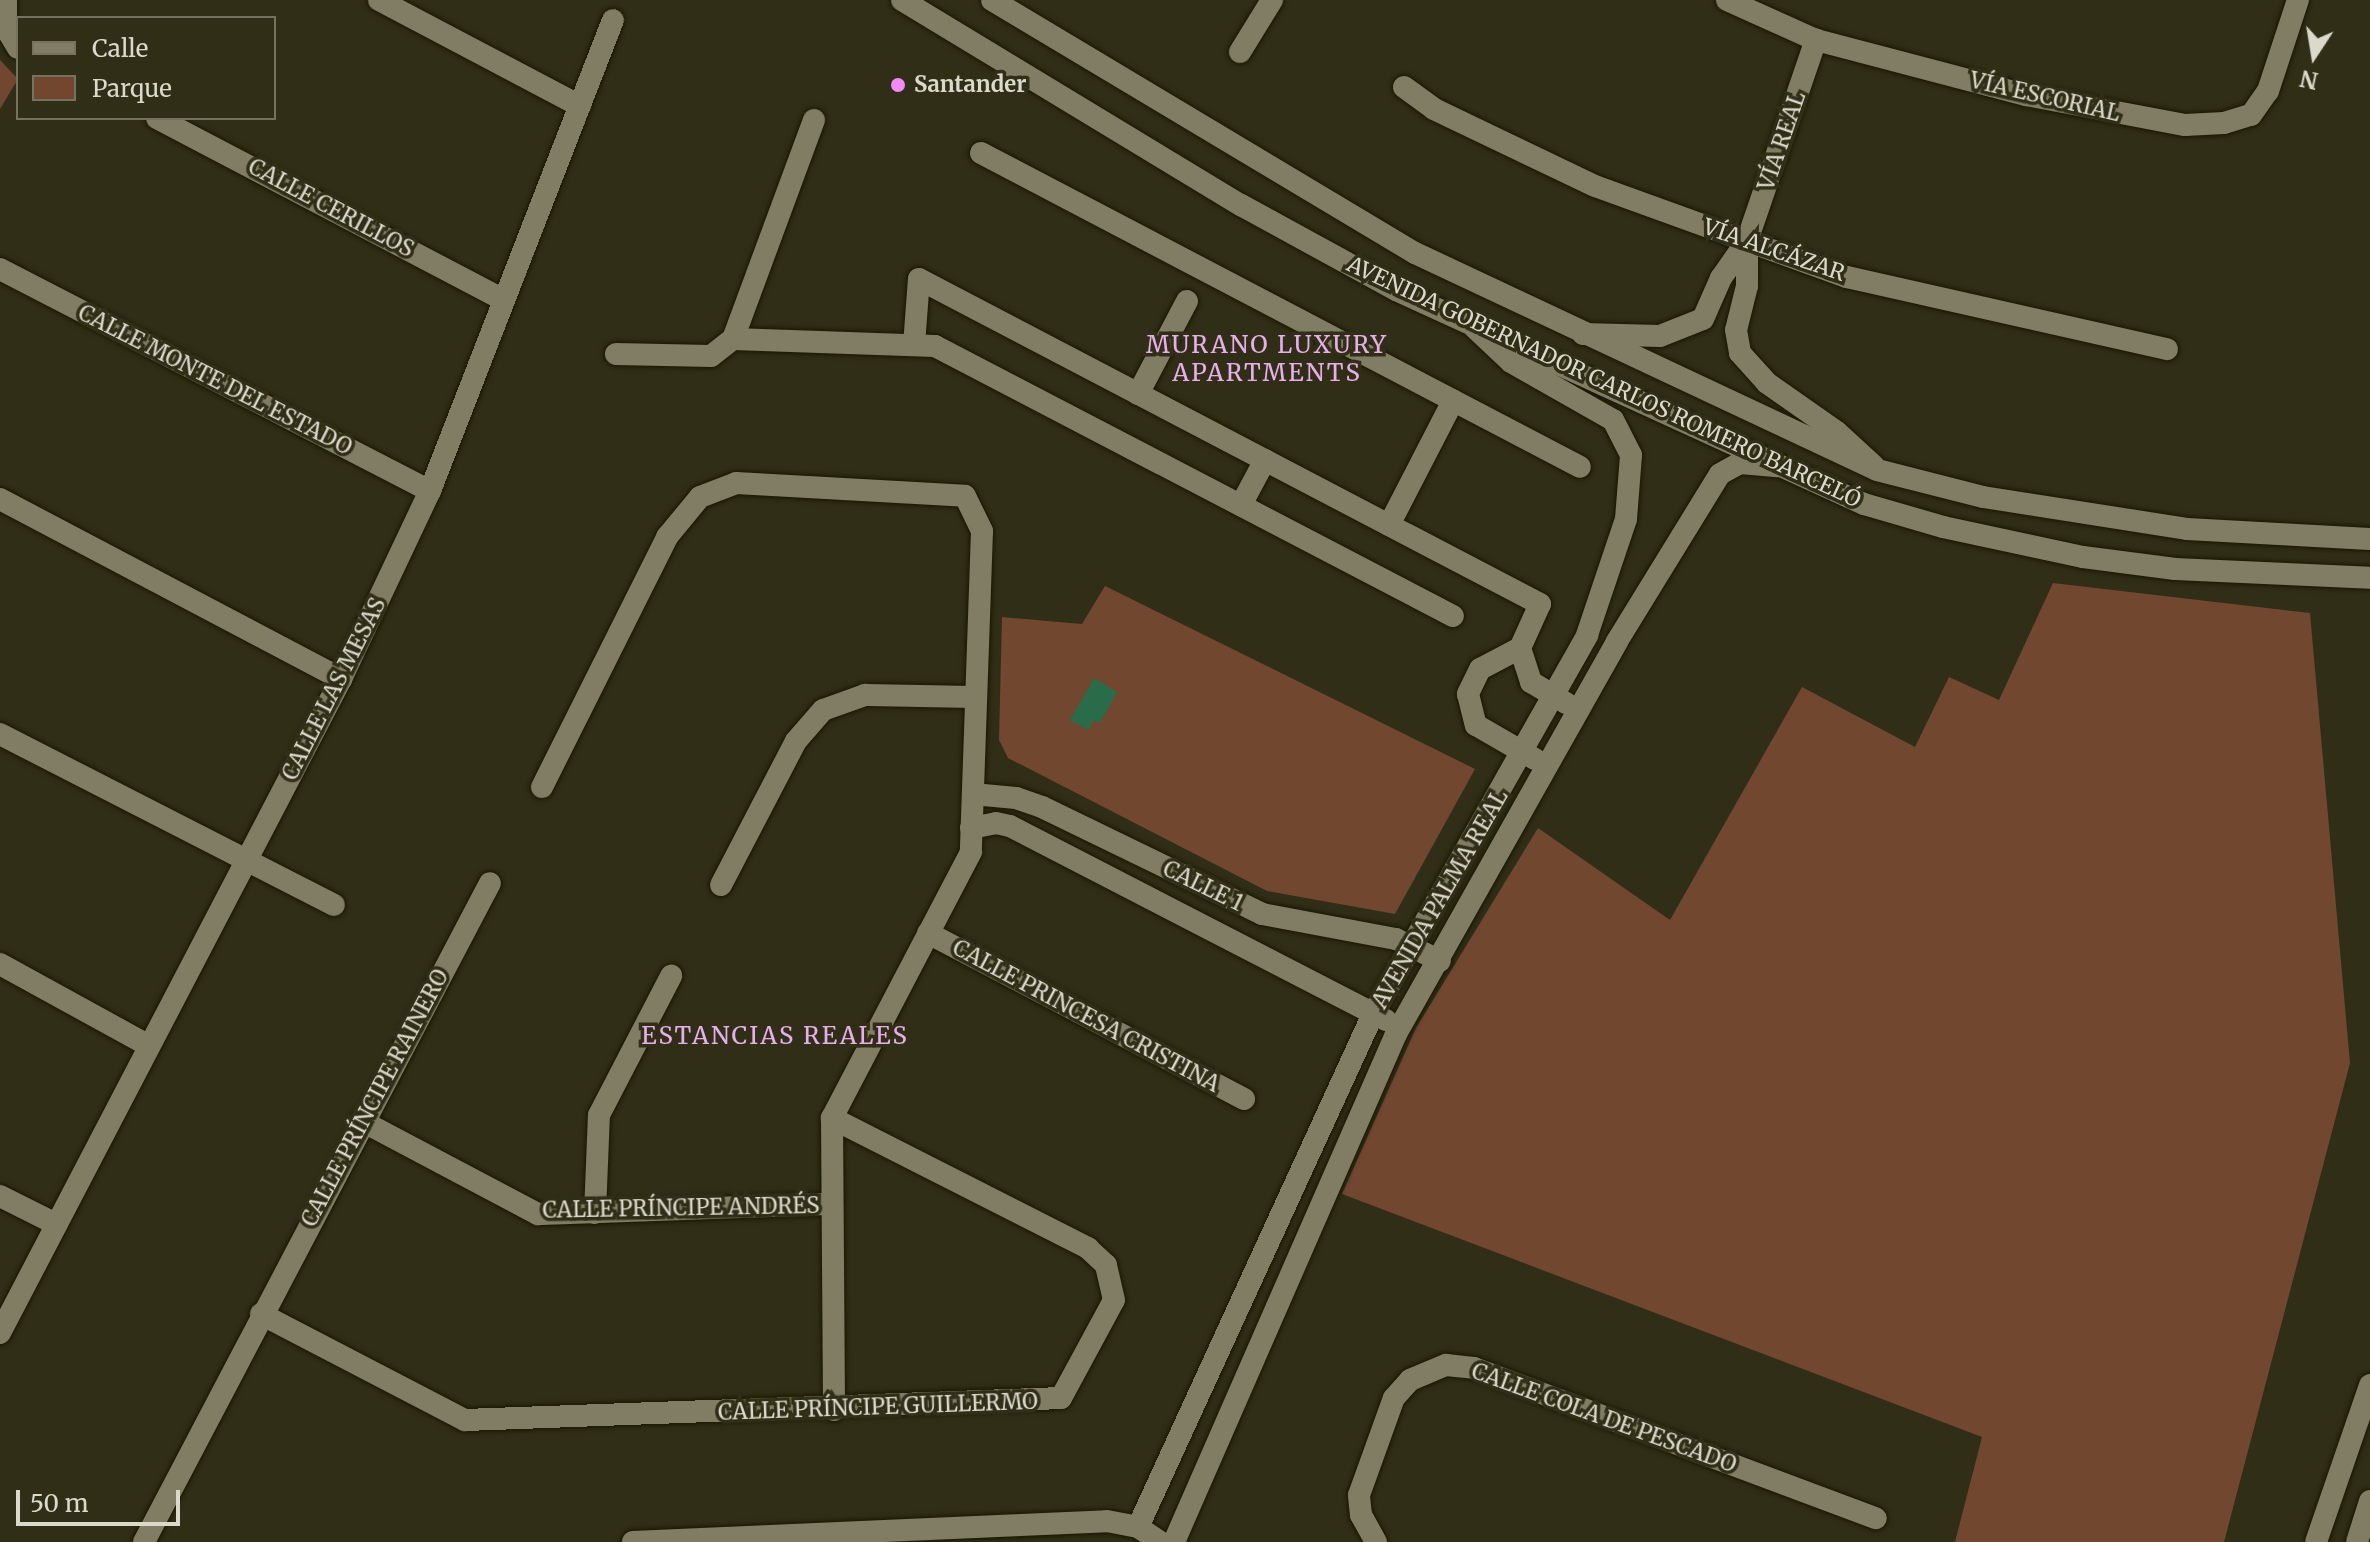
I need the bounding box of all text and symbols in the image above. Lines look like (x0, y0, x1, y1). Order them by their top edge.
legend (16, 16, 276, 120)
north arrow (2274, 16, 2354, 96)
text: Calle (92, 33, 148, 64)
text: N (2298, 64, 2320, 95)
street label: VÍA ESCORIAL (1967, 67, 2123, 127)
place label: Santander (914, 72, 1026, 98)
text: Parque (92, 73, 172, 104)
marker: Santander (889, 76, 907, 94)
street label: VÍA REAL (1753, 88, 1811, 194)
street label: CALLE CERILLOS (244, 153, 418, 263)
street label: VÍA ALCÁZAR (1699, 213, 1849, 287)
street label: AVENIDA GOBERNADOR CARLOS ROMERO BARCELÓ (1343, 251, 1865, 513)
street label: CALLE MONTE DEL ESTADO (74, 299, 356, 461)
district label: MURANO LUXURY APARTMENTS (1146, 331, 1388, 387)
street label: CALLE LAS MESAS (277, 593, 391, 785)
street label: AVENIDA PALMA REAL (1366, 785, 1514, 1013)
street label: CALLE 1 (1159, 855, 1247, 917)
street label: CALLE PRINCESA CRISTINA (948, 934, 1224, 1098)
street label: CALLE PRÍNCIPE RAINERO (296, 965, 454, 1231)
district label: ESTANCIAS REALES (641, 1022, 909, 1050)
street label: CALLE PRÍNCIPE ANDRÉS (542, 1192, 820, 1224)
street label: CALLE COLA DE PESCADO (1468, 1358, 1740, 1478)
street label: CALLE PRÍNCIPE GUILLERMO (718, 1388, 1038, 1426)
scale bar (20, 1474, 184, 1524)
text: 50 m (30, 1488, 89, 1519)

